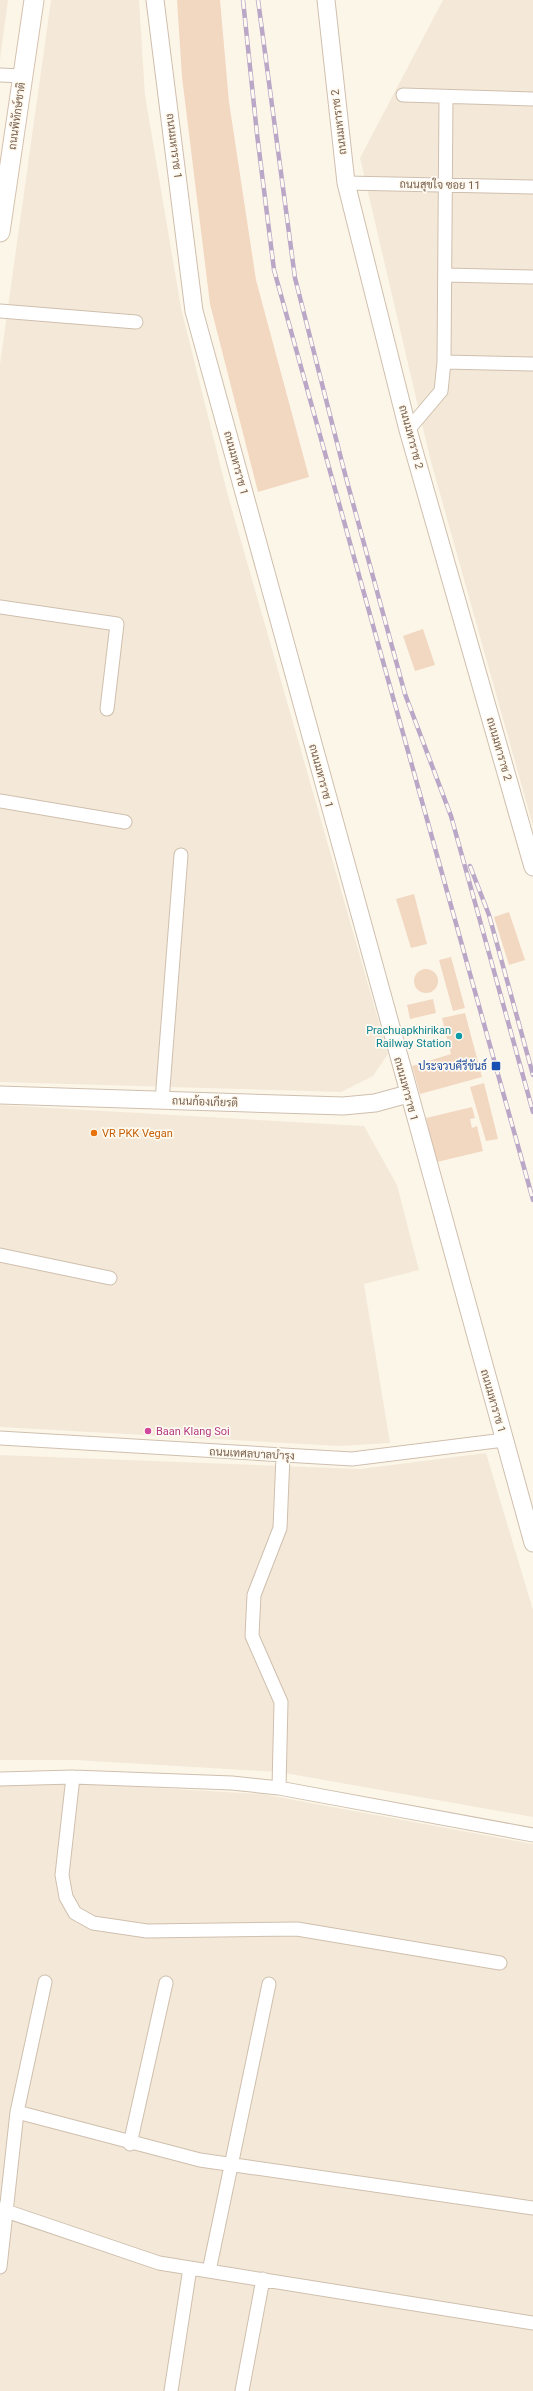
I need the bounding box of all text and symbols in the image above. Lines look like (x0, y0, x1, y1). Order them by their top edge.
street label: ถนนพิทักษ์ชาติ (4, 81, 28, 151)
street label: ถนนมหาราช 2 (329, 89, 349, 155)
street label: ถนนมหาราช 1 (164, 113, 184, 179)
street label: ถนนสุขใจ ซอย 11 (399, 176, 481, 194)
street label: ถนนมหาราช 2 (396, 404, 426, 470)
street label: ถนนมหาราช 1 (221, 430, 251, 496)
street label: ถนนมหาราช 2 (484, 716, 514, 782)
street label: ถนนมหาราช 1 (306, 743, 336, 809)
place label: Prachuapkhirikan Railway Station (366, 1024, 451, 1050)
marker: Prachuapkhirikan Railway Station (454, 1031, 464, 1041)
street label: ถนนมหาราช 1 (391, 1056, 421, 1122)
place label: ประจวบคีรีขันธ์ (418, 1058, 487, 1073)
marker: ประจวบคีรีขันธ์ (490, 1060, 502, 1072)
street label: ถนนก้องเกียรติ (172, 1092, 238, 1110)
place label: VR PKK Vegan (102, 1127, 173, 1140)
marker: VR PKK Vegan (89, 1128, 99, 1138)
street label: ถนนมหาราช 1 (478, 1368, 508, 1434)
place label: Baan Klang Soi (156, 1425, 230, 1438)
marker: Baan Klang Soi (143, 1426, 153, 1436)
street label: ถนนเทศลบาลบำรุง (209, 1444, 295, 1465)

